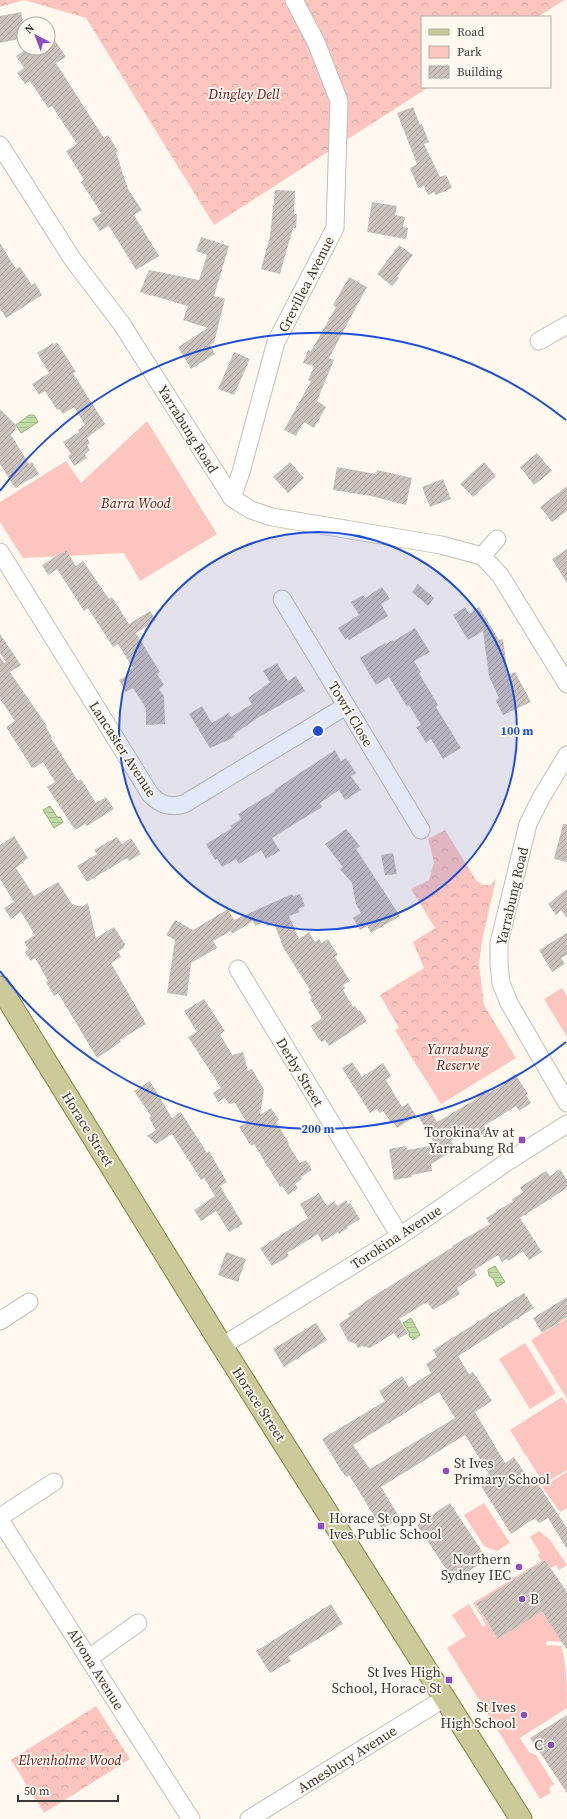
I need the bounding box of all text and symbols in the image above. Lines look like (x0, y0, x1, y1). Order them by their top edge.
north arrow (16, 16, 56, 56)
legend (421, 16, 551, 88)
text: N (22, 21, 38, 37)
text: Road (457, 24, 484, 40)
text: Park (457, 44, 482, 60)
text: Building (457, 64, 502, 80)
park label: Dingley Dell (207, 84, 280, 104)
street label: Grevillea Avenue (273, 233, 339, 335)
street label: Yarrabung Road (153, 381, 223, 477)
park label: Barra Wood (100, 493, 172, 513)
street label: Towri Close (324, 678, 378, 750)
street label: Lancaster Avenue (84, 697, 162, 801)
text: 100 m (501, 723, 534, 739)
centre of rings (311, 724, 325, 738)
street label: Yarrabung Road (491, 845, 533, 947)
street label: Derby Street (271, 1034, 329, 1111)
park label: Yarrabung Reserve (427, 1039, 490, 1075)
street label: Horace Street (57, 1088, 119, 1171)
text: 200 m (302, 1121, 335, 1137)
place label: Torokina Av at Yarrabung Rd (424, 1122, 514, 1158)
marker: Torokina Av at Yarrabung Rd (517, 1135, 527, 1145)
street label: Torokina Avenue (346, 1200, 446, 1274)
street label: Horace Street (228, 1363, 291, 1445)
place label: St Ives Primary School (454, 1453, 550, 1489)
marker: St Ives Primary School (441, 1466, 451, 1476)
place label: Horace St opp St Ives Public School (329, 1508, 441, 1544)
marker: Horace St opp St Ives Public School (316, 1521, 326, 1531)
place label: Northern Sydney IEC (441, 1549, 512, 1585)
marker: Northern Sydney IEC (514, 1562, 524, 1572)
place label: B (530, 1589, 539, 1609)
marker: B (517, 1594, 527, 1604)
street label: Alvona Avenue (63, 1624, 129, 1714)
place label: St Ives High School, Horace St (332, 1662, 441, 1698)
marker: St Ives High School, Horace St (444, 1675, 454, 1685)
place label: St Ives High School (440, 1697, 516, 1733)
marker: St Ives High School (519, 1710, 529, 1720)
street label: Amesbury Avenue (294, 1720, 400, 1798)
place label: C (534, 1735, 543, 1755)
marker: C (546, 1740, 556, 1750)
park label: Elvenholme Wood (17, 1750, 122, 1770)
scale bar (18, 1777, 118, 1803)
text: 50 m (24, 1783, 50, 1799)

